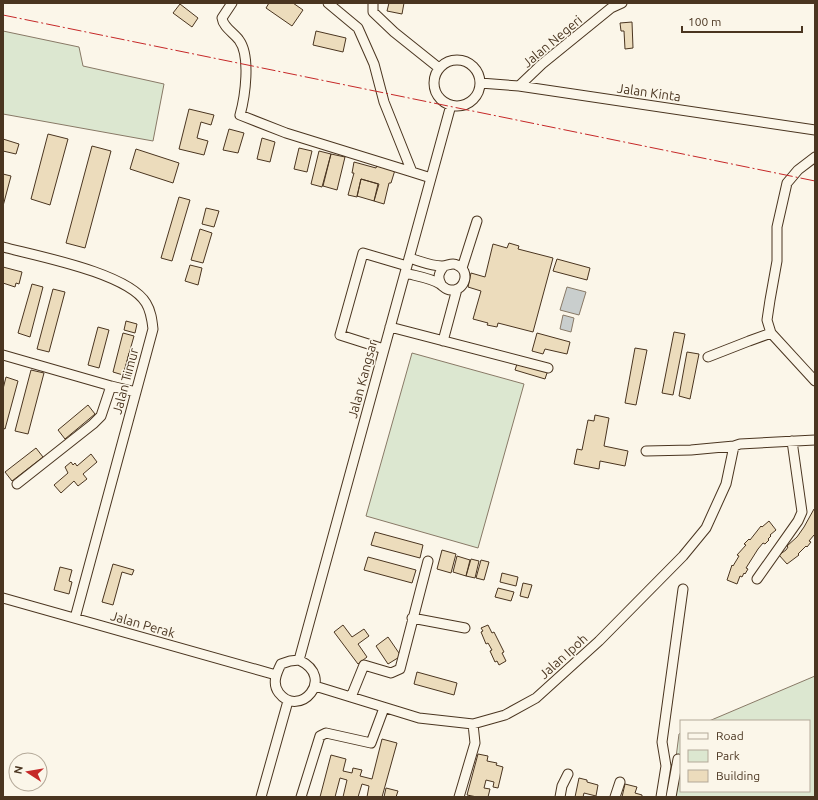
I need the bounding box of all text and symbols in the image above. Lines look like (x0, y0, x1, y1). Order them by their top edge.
scale bar (682, 8, 802, 34)
street label: Jalan Negeri (520, 12, 584, 70)
text: 100 m (688, 15, 721, 28)
street label: Jalan Kinta (616, 81, 682, 103)
street label: Jalan Kangsar (345, 338, 379, 420)
street label: Jalan Timur (109, 346, 141, 416)
street label: Jalan Perak (109, 608, 177, 640)
street label: Jalan Ipoh (536, 631, 590, 681)
legend (680, 720, 810, 792)
text: Road (716, 729, 744, 742)
text: Park (716, 749, 740, 762)
north arrow (8, 752, 48, 792)
text: N (11, 765, 25, 775)
text: Building (716, 769, 760, 782)

